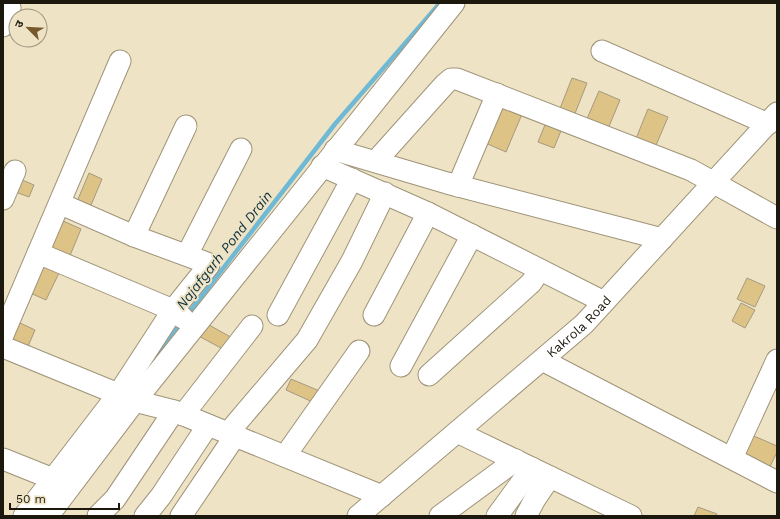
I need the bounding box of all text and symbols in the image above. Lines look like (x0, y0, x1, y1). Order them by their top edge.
north arrow (8, 8, 48, 48)
text: उ (12, 18, 27, 30)
water label: Najafgarh Pond Drain (173, 188, 275, 312)
street label: Kakrola Road (543, 292, 614, 360)
scale bar (10, 485, 119, 511)
text: 50 m (16, 492, 46, 506)

